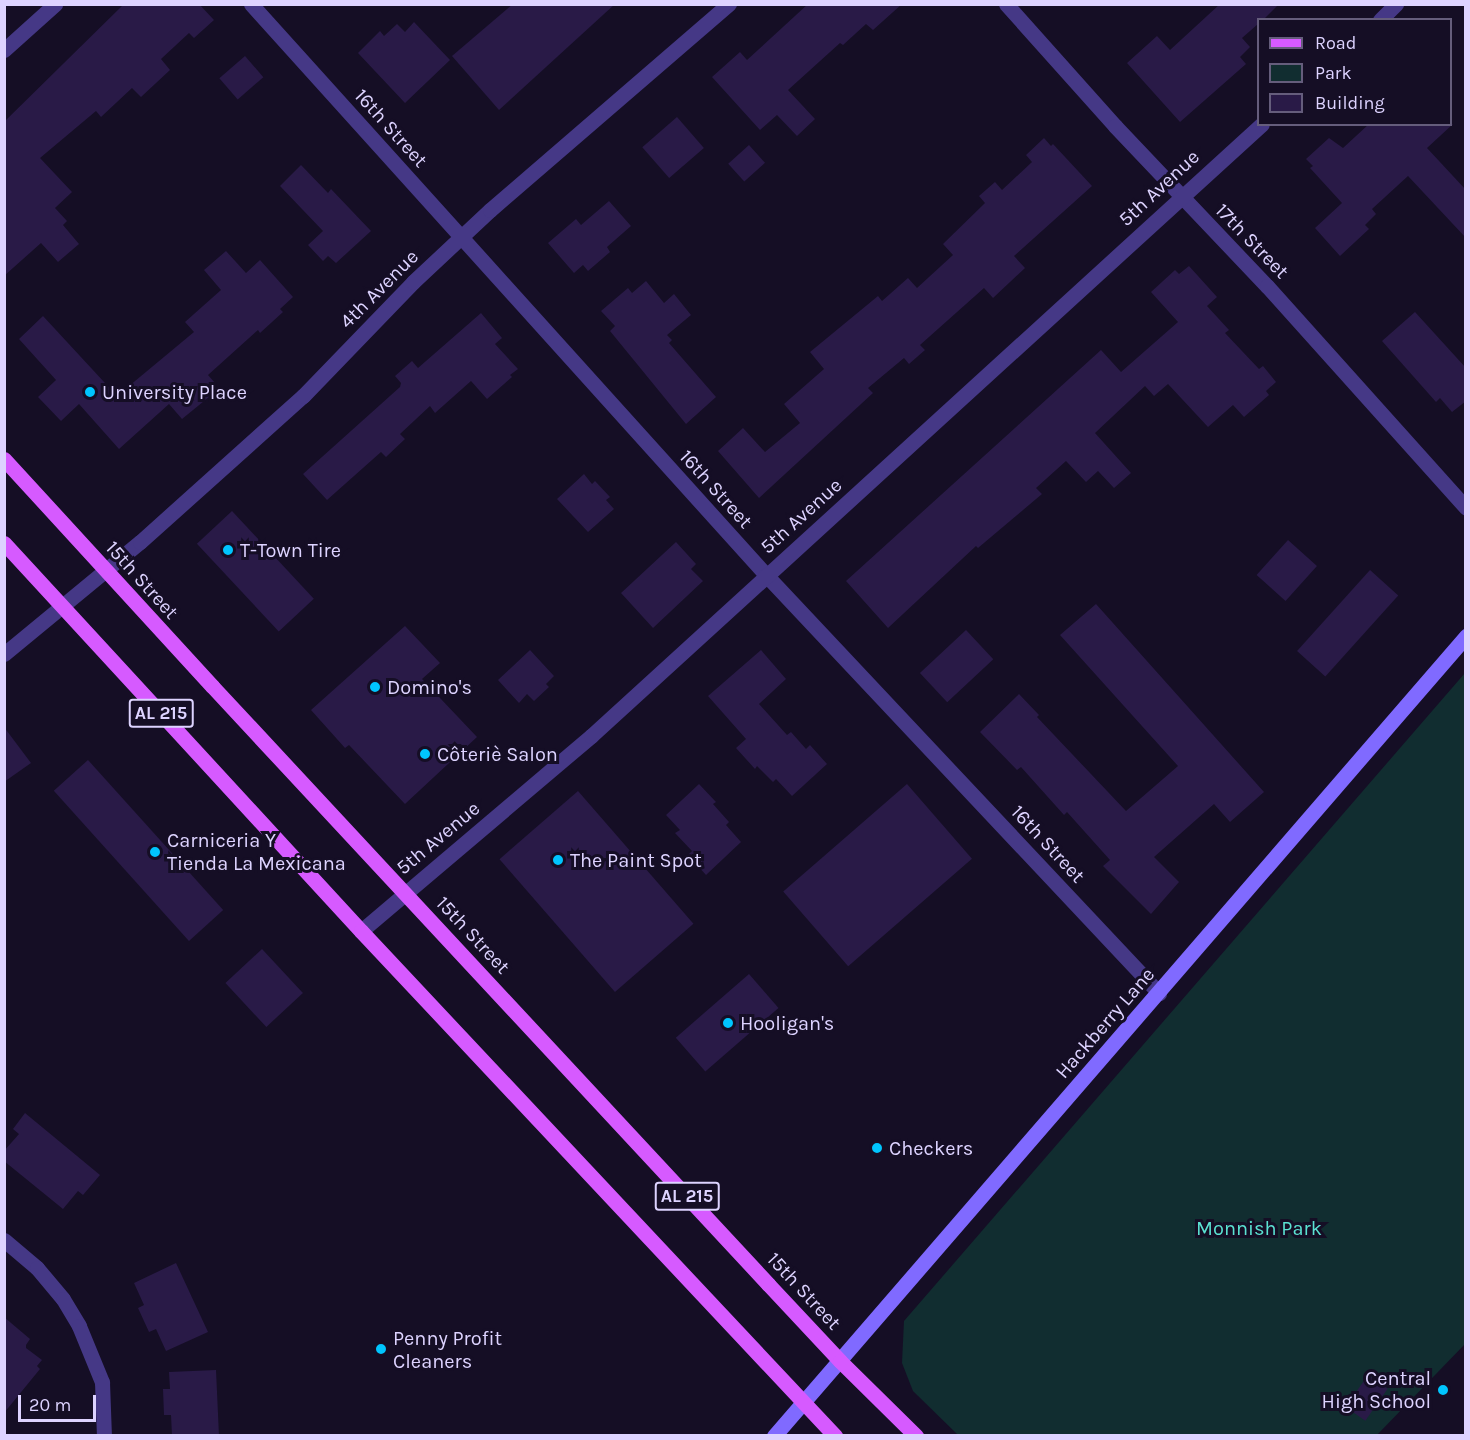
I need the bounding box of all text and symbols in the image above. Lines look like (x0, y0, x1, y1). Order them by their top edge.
legend (1257, 18, 1452, 126)
text: Road (1315, 32, 1356, 54)
text: Park (1315, 62, 1352, 84)
street label: 16th Street (350, 84, 432, 172)
text: Building (1315, 92, 1385, 114)
street label: 5th Avenue (1114, 145, 1204, 231)
street label: 17th Street (1210, 198, 1294, 284)
street label: 4th Avenue (335, 245, 423, 333)
place label: University Place (102, 380, 247, 404)
marker: University Place (83, 385, 97, 399)
street label: 16th Street (675, 445, 757, 533)
street label: 5th Avenue (755, 473, 847, 559)
street label: 15th Street (101, 536, 183, 624)
place label: T-Town Tire (240, 538, 341, 562)
marker: T-Town Tire (221, 543, 235, 557)
place label: Domino's (387, 675, 472, 699)
marker: Domino's (368, 680, 382, 694)
road number: AL 215 (128, 698, 194, 728)
place label: Côteriè Salon (437, 742, 558, 766)
marker: Côteriè Salon (418, 747, 432, 761)
street label: 5th Avenue (391, 796, 485, 880)
street label: 16th Street (1006, 800, 1090, 888)
place label: Carniceria Y Tienda La Mexicana (167, 828, 346, 875)
marker: Carniceria Y Tienda La Mexicana (148, 845, 162, 859)
place label: The Paint Spot (570, 848, 702, 872)
marker: The Paint Spot (551, 853, 565, 867)
street label: 15th Street (431, 891, 515, 979)
street label: Hackberry Lane (1050, 963, 1160, 1083)
place label: Hooligan's (740, 1011, 834, 1035)
marker: Hooligan's (721, 1016, 735, 1030)
place label: Checkers (889, 1136, 973, 1160)
marker: Checkers (870, 1141, 884, 1155)
road number: AL 215 (654, 1181, 720, 1211)
park label: Monnish Park (1196, 1216, 1322, 1240)
street label: 15th Street (762, 1247, 846, 1335)
place label: Penny Profit Cleaners (393, 1326, 502, 1373)
marker: Penny Profit Cleaners (374, 1342, 388, 1356)
place label: Central High School (1322, 1366, 1431, 1413)
scale bar (21, 1383, 99, 1421)
marker: Central High School (1436, 1383, 1450, 1397)
text: 20 m (29, 1394, 71, 1416)

